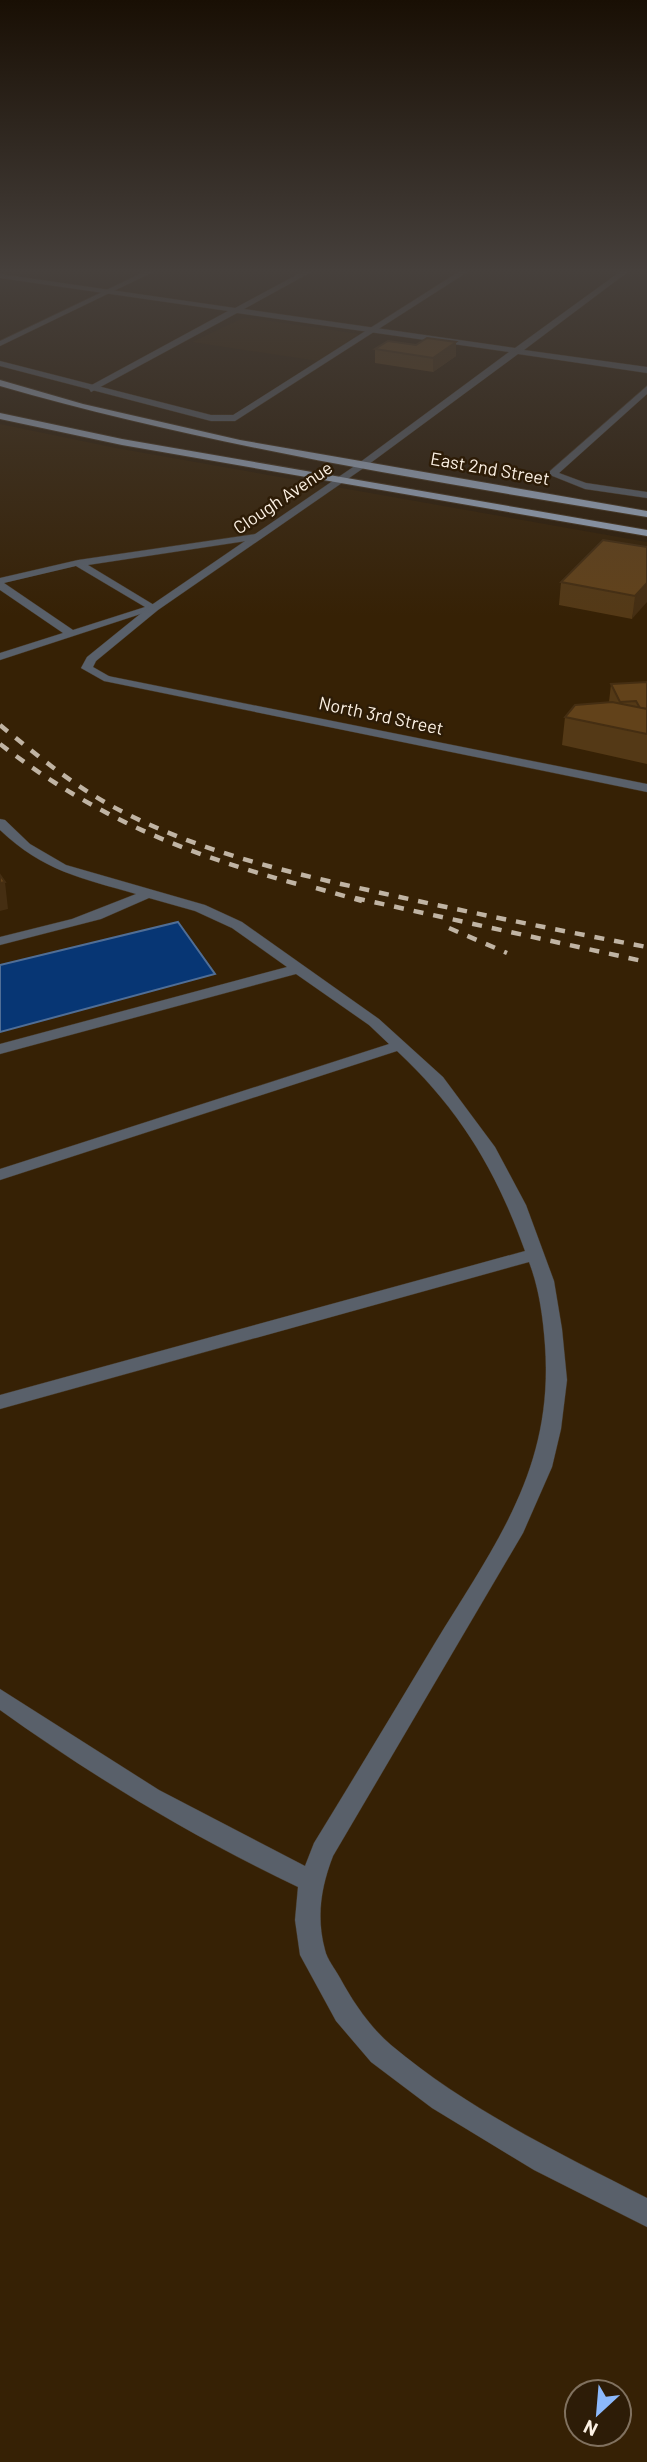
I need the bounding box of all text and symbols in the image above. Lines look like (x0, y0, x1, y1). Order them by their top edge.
street label: East 2nd Street (429, 447, 552, 489)
street label: Clough Avenue (229, 456, 336, 538)
street label: North 3rd Street (317, 691, 446, 739)
north arrow (563, 2378, 633, 2448)
text: N (580, 2416, 601, 2442)

